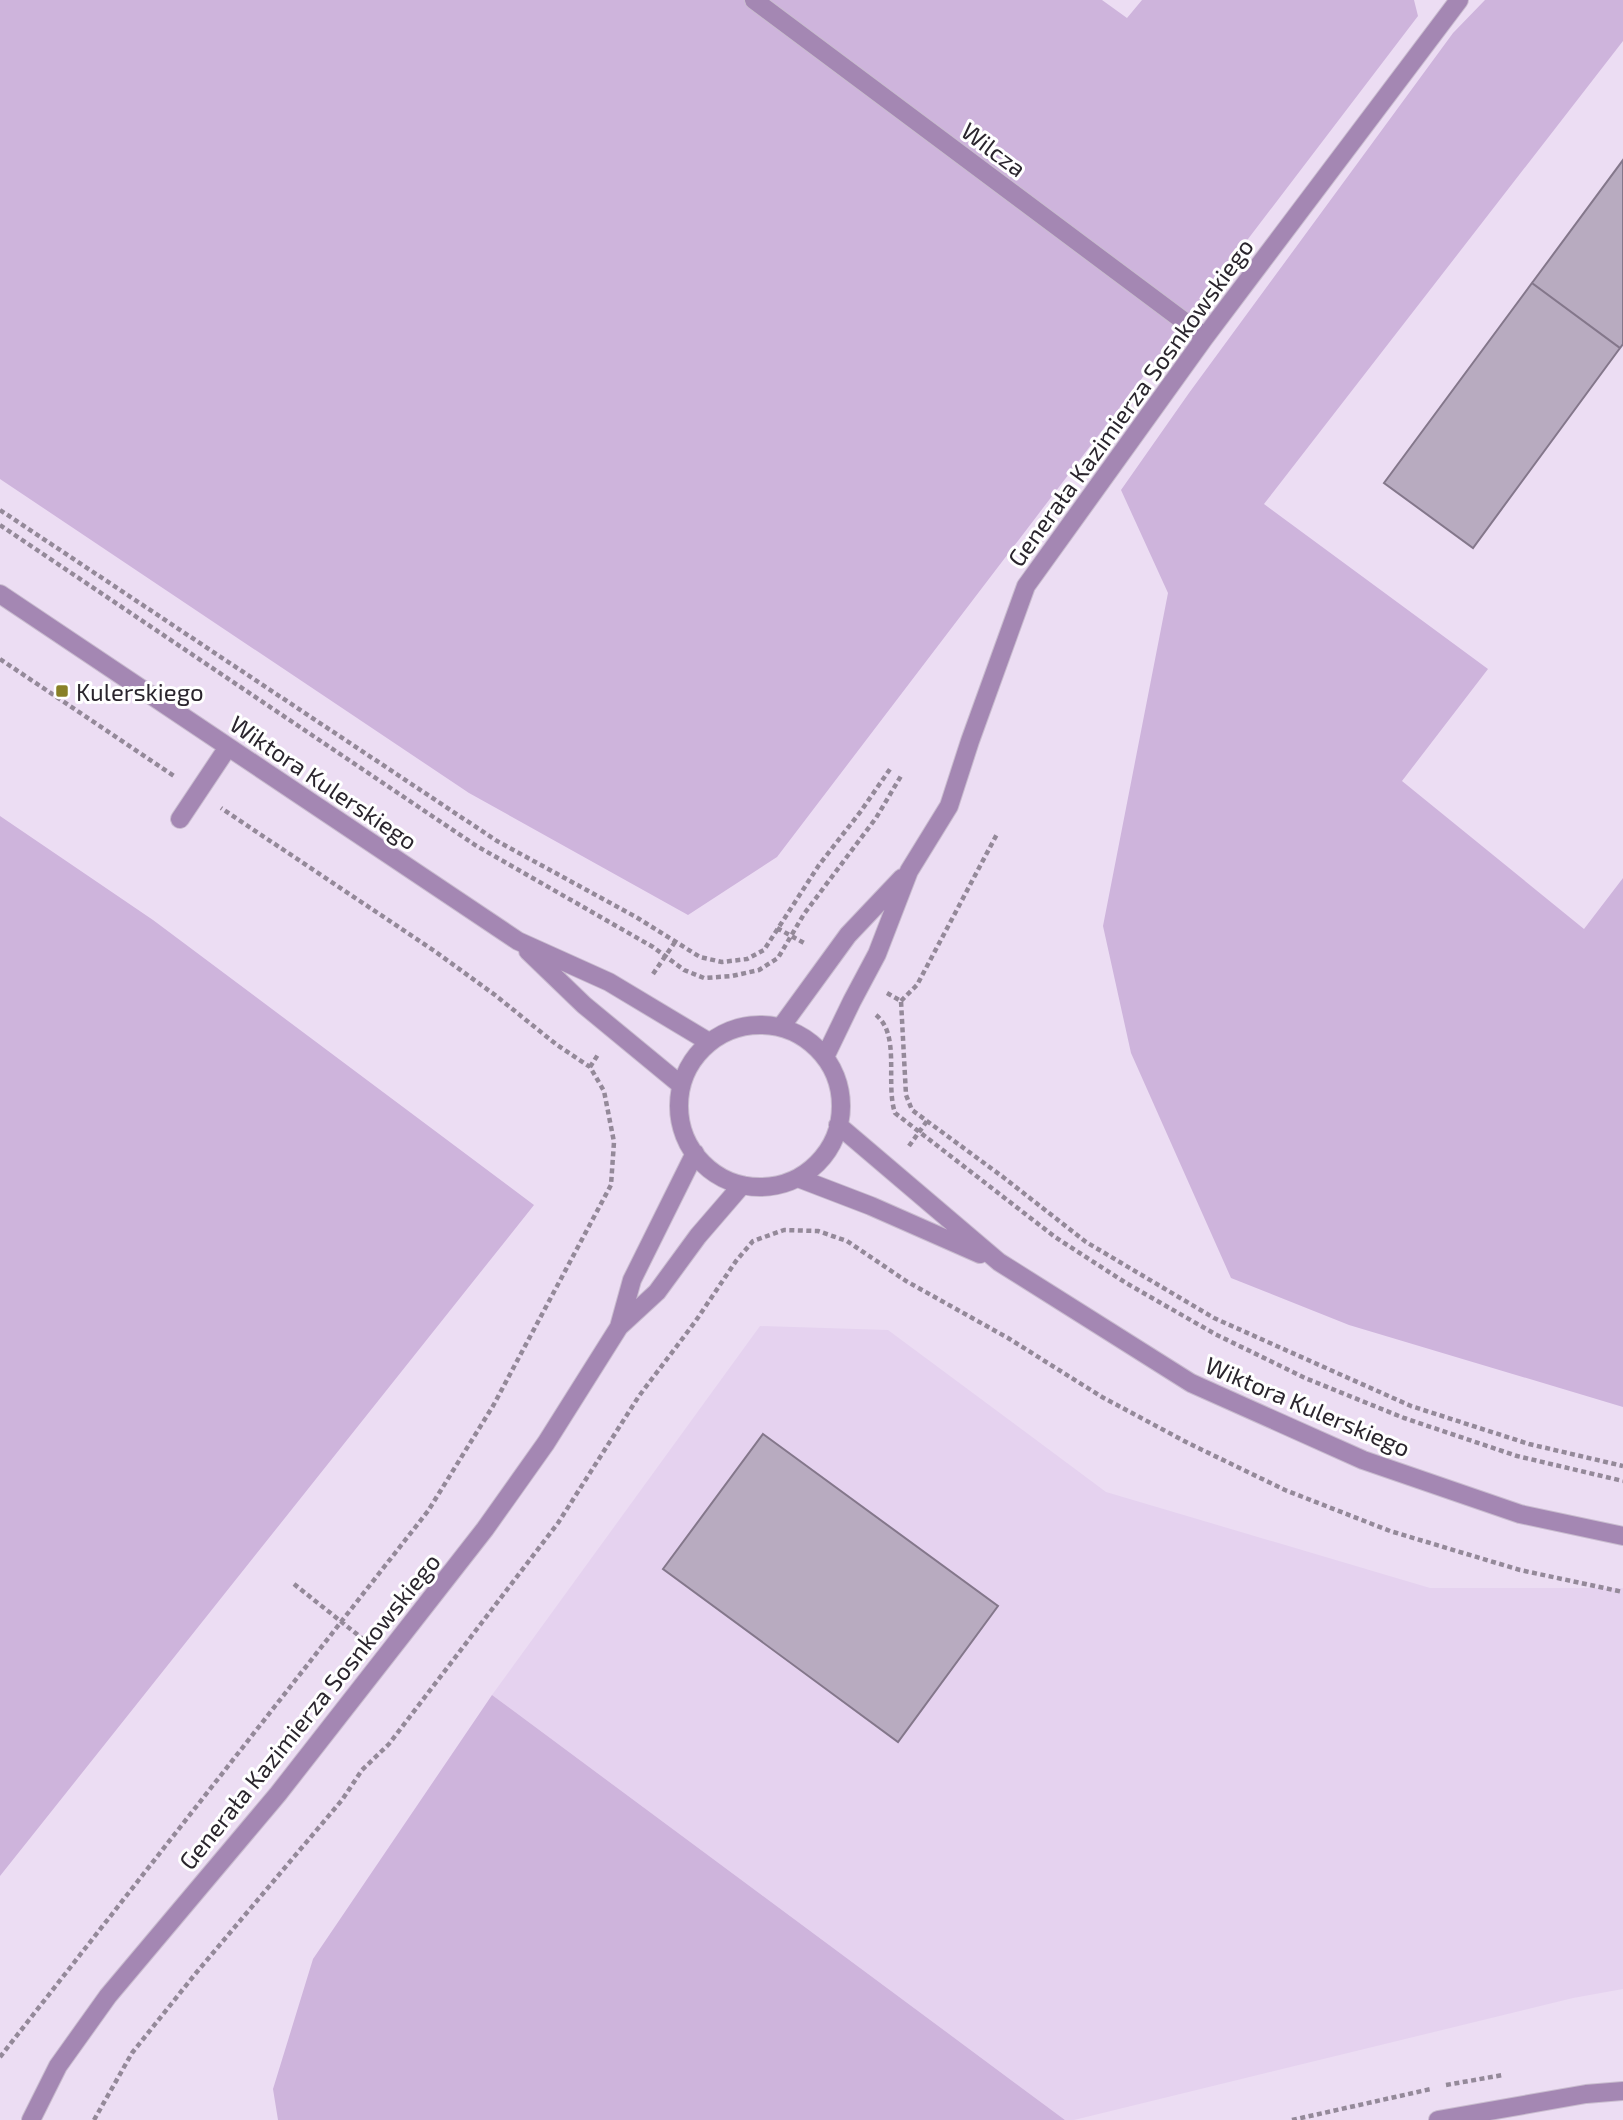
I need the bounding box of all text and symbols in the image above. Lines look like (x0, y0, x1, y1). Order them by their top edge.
street label: Wilcza (956, 115, 1032, 183)
street label: Generała Kazimierza Sosnkowskiego (1001, 232, 1259, 572)
place label: Kulerskiego (76, 677, 204, 706)
marker: Kulerskiego (54, 683, 70, 699)
street label: Wiktora Kulerskiego (225, 709, 423, 855)
street label: Wiktora Kulerskiego (1201, 1350, 1415, 1462)
street label: Generała Kazimierza Sosnkowskiego (172, 1547, 446, 1875)

